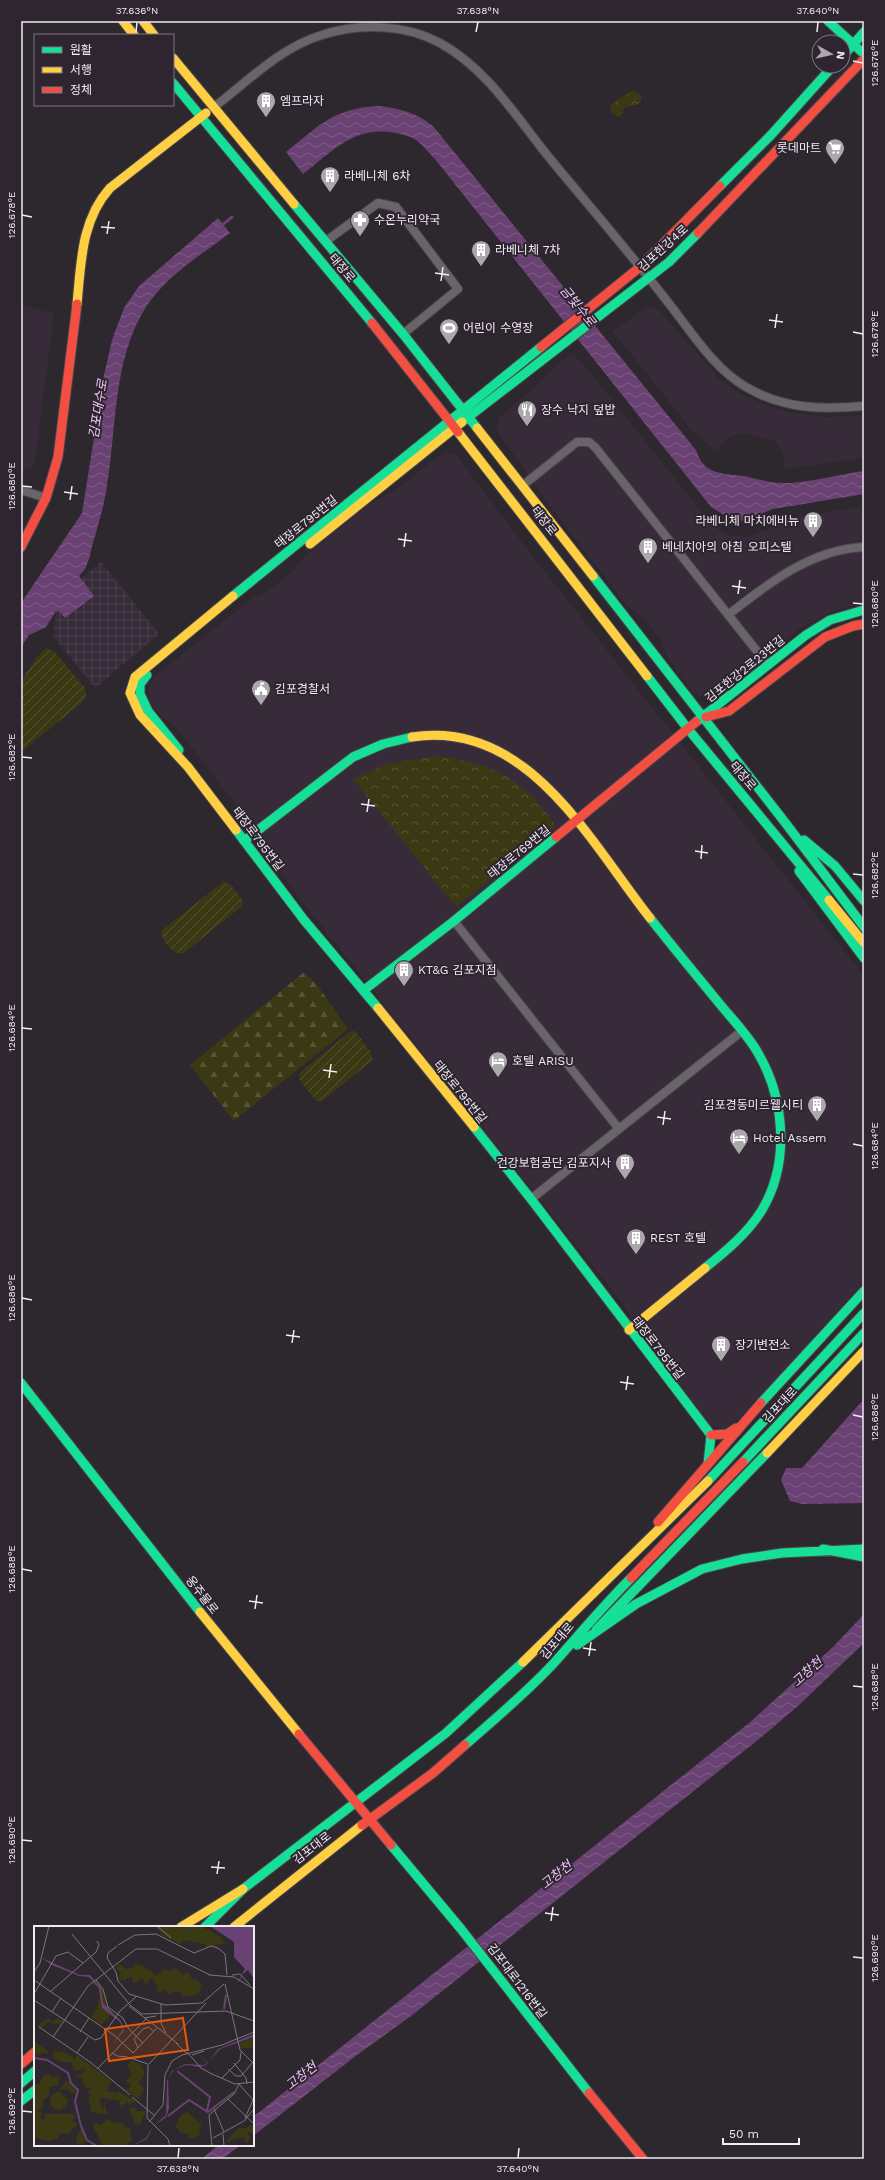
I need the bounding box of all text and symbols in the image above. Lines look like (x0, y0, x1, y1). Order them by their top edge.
text: 37.636°N (116, 5, 158, 16)
text: 37.638°N (457, 5, 499, 16)
text: 37.640°N (797, 5, 839, 16)
legend (34, 34, 174, 106)
north arrow (811, 34, 851, 74)
text: 126.676°E (869, 40, 880, 86)
text: 원활 (70, 43, 92, 57)
text: N (833, 50, 847, 60)
text: 서행 (70, 63, 92, 77)
text: 정체 (70, 83, 92, 97)
building icon: 엠프라자 (255, 90, 277, 118)
place label: 엠프라자 (280, 94, 324, 108)
supermarket icon: 롯데마트 (824, 137, 846, 165)
place label: 롯데마트 (777, 141, 821, 155)
building icon: 라베니체 6차 (319, 165, 341, 193)
place label: 라베니체 6차 (344, 169, 411, 183)
text: 126.678°E (6, 192, 17, 238)
pharmacy icon: 수온누리약국 (349, 209, 371, 237)
place label: 수온누리약국 (374, 213, 440, 227)
street label: 김포한강4로 (635, 222, 691, 274)
building icon: 라베니체 7차 (470, 239, 492, 267)
place label: 라베니체 7차 (495, 243, 561, 257)
street label: 태장로 (326, 251, 358, 285)
water label: 금빛수로 (557, 283, 600, 330)
text: 126.678°E (869, 311, 880, 357)
sports icon: 어린이 수영장 (438, 317, 460, 345)
place label: 어린이 수영장 (463, 321, 533, 335)
water label: 김포대수로 (86, 377, 110, 440)
restaurant icon: 장수 낙지 덮밥 (516, 399, 538, 427)
place label: 장수 낙지 덮밥 (541, 403, 615, 417)
text: 126.680°E (6, 462, 17, 510)
street label: 태장로795번길 (272, 493, 340, 551)
street label: 태장로 (528, 504, 560, 538)
building icon: 라베니체 마치에비뉴 (802, 510, 824, 538)
place label: 라베니체 마치에비뉴 (696, 514, 799, 528)
building icon: 베네치아의 아침 오피스텔 (637, 536, 659, 564)
place label: 베네치아의 아침 오피스텔 (662, 540, 792, 554)
text: 126.680°E (869, 580, 880, 628)
street label: 김포한강2로23번길 (702, 633, 788, 705)
public building icon: 김포경찰서 (250, 678, 272, 706)
place label: 김포경찰서 (275, 682, 330, 696)
text: 126.682°E (6, 733, 17, 781)
street label: 태장로 (727, 759, 759, 793)
street label: 태장로795번길 (229, 804, 287, 874)
street label: 태장로769번길 (485, 823, 553, 881)
text: 126.682°E (869, 851, 880, 899)
building icon: KT&G 김포지점 (393, 959, 415, 987)
place label: KT&G 김포지점 (418, 963, 497, 977)
text: 126.684°E (6, 1004, 17, 1052)
hotel icon: 호텔 ARISU (487, 1050, 509, 1078)
place label: 호텔 ARISU (512, 1054, 574, 1068)
street label: 태장로795번길 (431, 1058, 489, 1126)
building icon: 김포경동미르웰시티 (806, 1094, 828, 1122)
place label: 김포경동미르웰시티 (704, 1098, 803, 1112)
text: 126.684°E (869, 1122, 880, 1170)
hotel icon: Hotel Assem (728, 1127, 750, 1155)
place label: Hotel Assem (753, 1131, 827, 1145)
building icon: 건강보험공단 김포지사 (614, 1152, 636, 1180)
place label: 건강보험공단 김포지사 (497, 1156, 611, 1170)
building icon: REST 호텔 (625, 1227, 647, 1255)
place label: REST 호텔 (650, 1231, 706, 1245)
text: 126.686°E (6, 1274, 17, 1322)
street label: 태장로795번길 (629, 1314, 687, 1382)
building icon: 장기변전소 (710, 1334, 732, 1362)
place label: 장기변전소 (735, 1338, 790, 1352)
street label: 김포대로 (760, 1384, 800, 1426)
text: 126.686°E (869, 1393, 880, 1441)
text: 126.688°E (6, 1545, 17, 1593)
street label: 옹주물로 (183, 1573, 221, 1617)
street label: 김포대로 (537, 1620, 577, 1662)
water label: 고창천 (789, 1654, 826, 1690)
text: 126.688°E (869, 1663, 880, 1711)
text: 126.690°E (6, 1816, 17, 1864)
street label: 김포대로 (290, 1829, 334, 1867)
water label: 고창천 (537, 1857, 576, 1892)
inset map (34, 1926, 254, 2146)
text: 126.690°E (869, 1934, 880, 1982)
street label: 김포대로1216번길 (484, 1941, 550, 2021)
water label: 고창천 (282, 2058, 321, 2093)
text: 126.692°E (6, 2087, 17, 2135)
scale bar (723, 2120, 799, 2146)
text: 50 m (729, 2127, 759, 2141)
text: 37.638°N (157, 2163, 199, 2174)
text: 37.640°N (497, 2163, 539, 2174)

